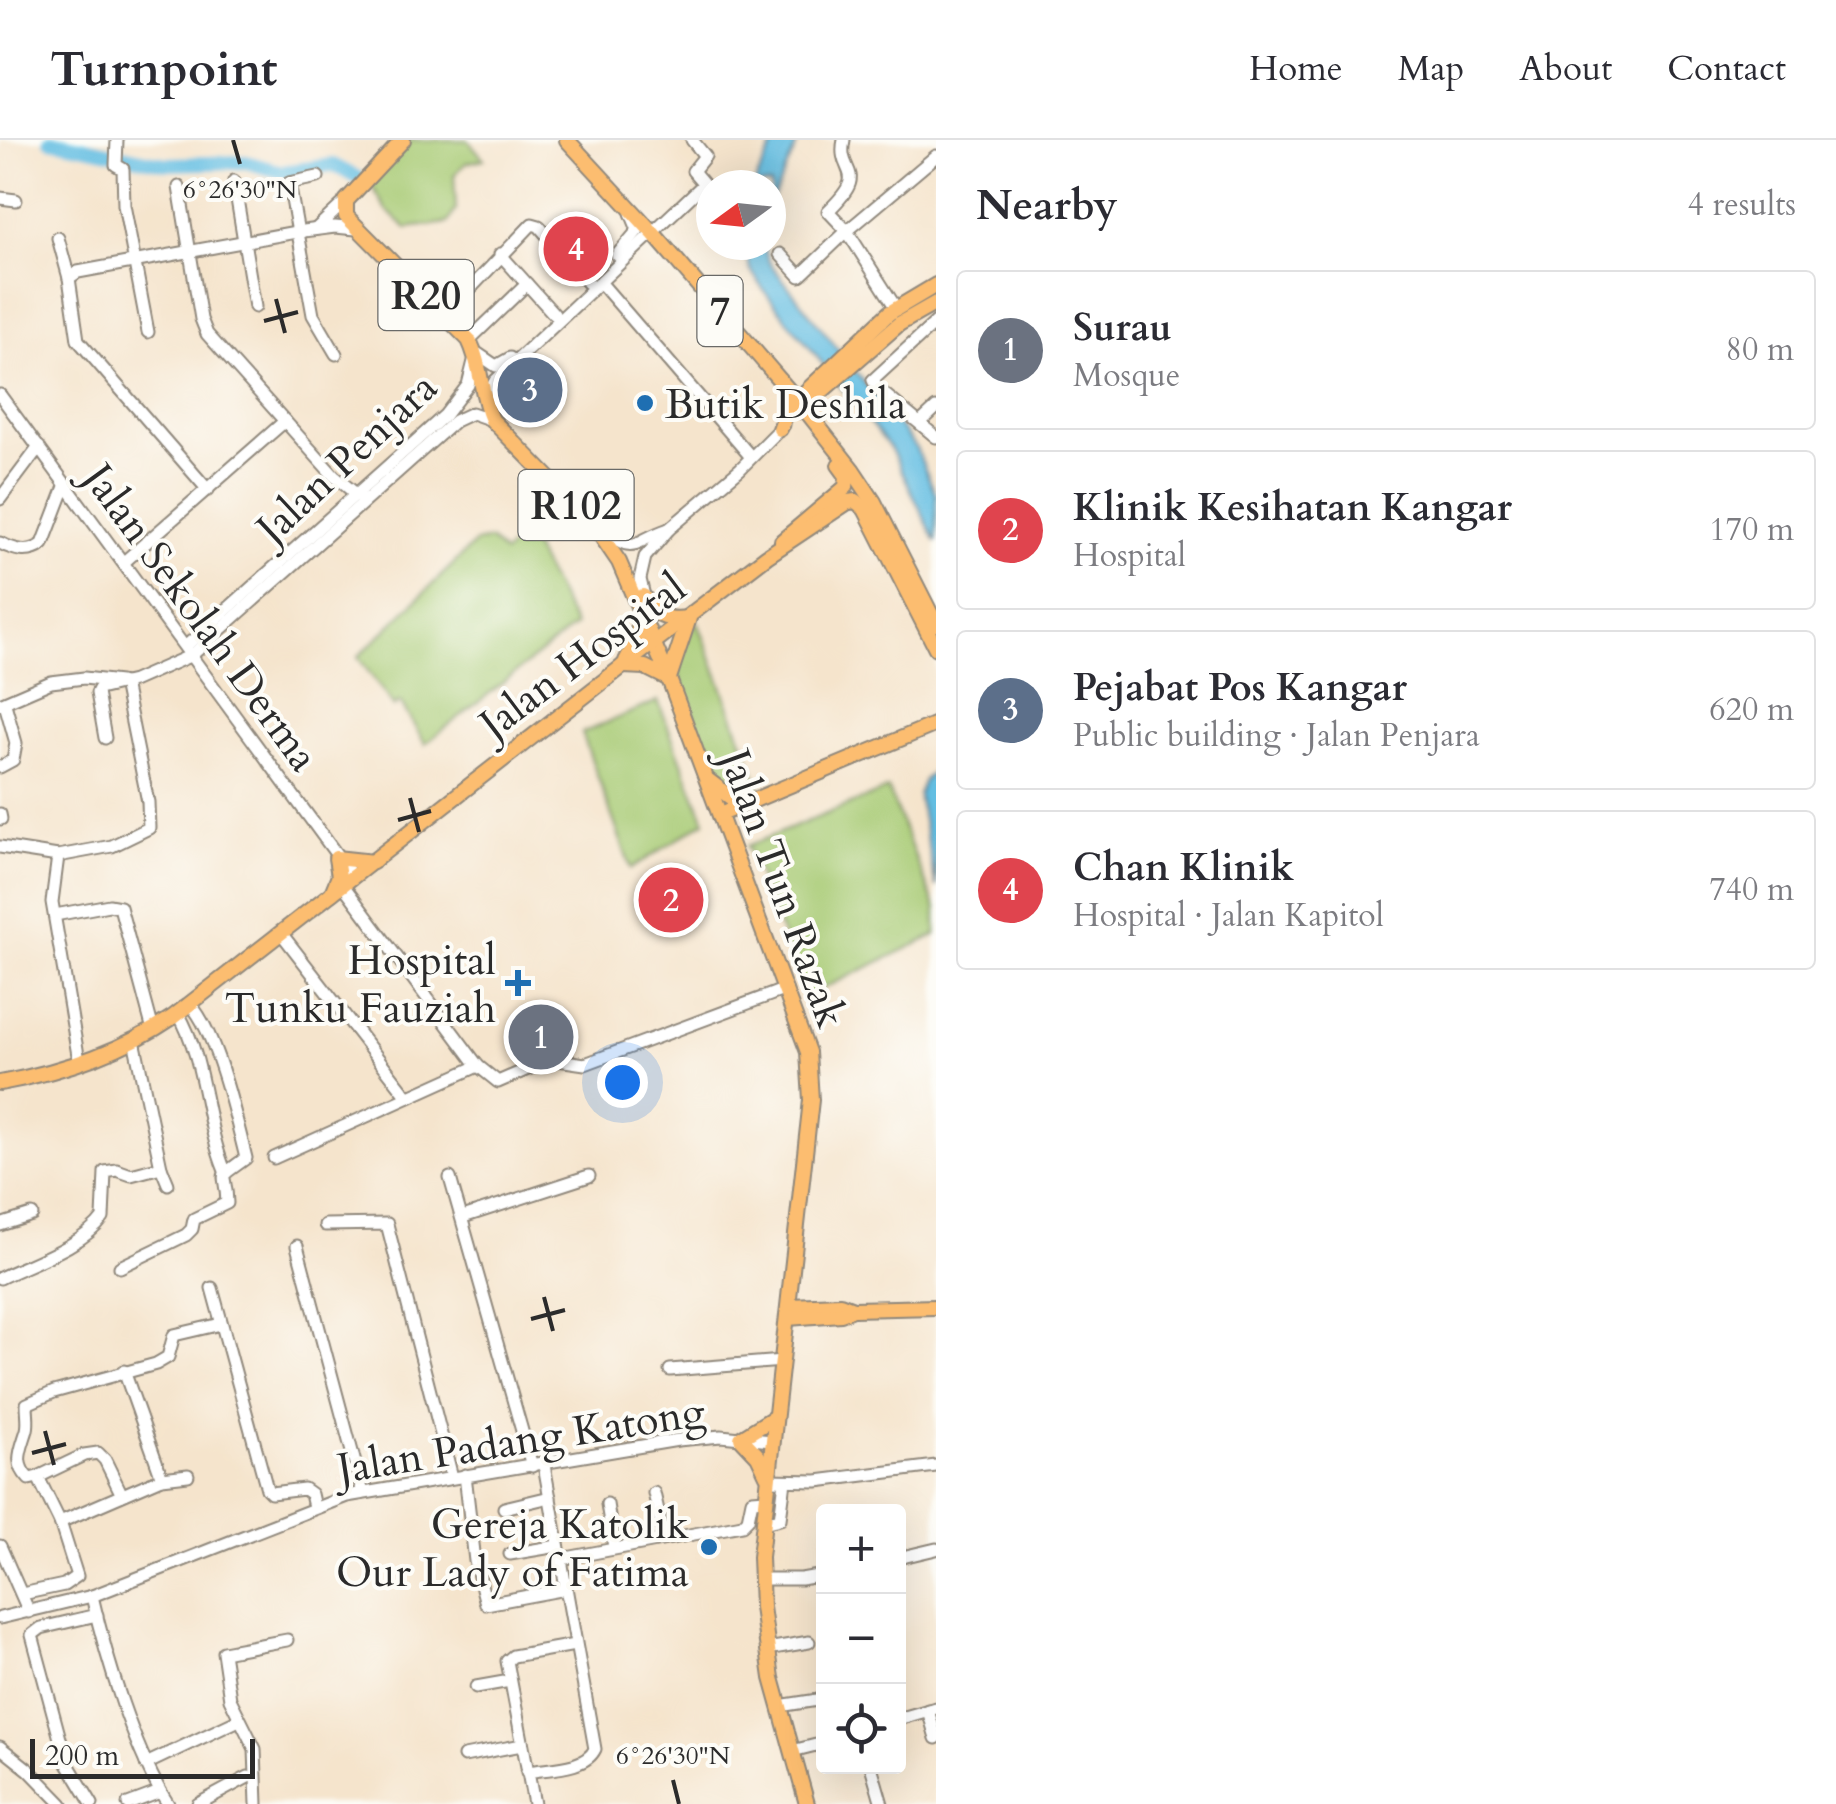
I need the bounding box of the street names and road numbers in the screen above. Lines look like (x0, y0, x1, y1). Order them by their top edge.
road number: R20 (378, 260, 474, 330)
road number: 7 (698, 276, 742, 346)
street label: Jalan Penjara (240, 360, 450, 561)
street label: Jalan Sekolah Derma (66, 448, 332, 783)
road number: R102 (518, 470, 634, 540)
street label: Jalan Hospital (463, 560, 698, 756)
street label: Jalan Tun Razak (704, 736, 859, 1036)
street label: Jalan Padang Katong (327, 1383, 710, 1499)

